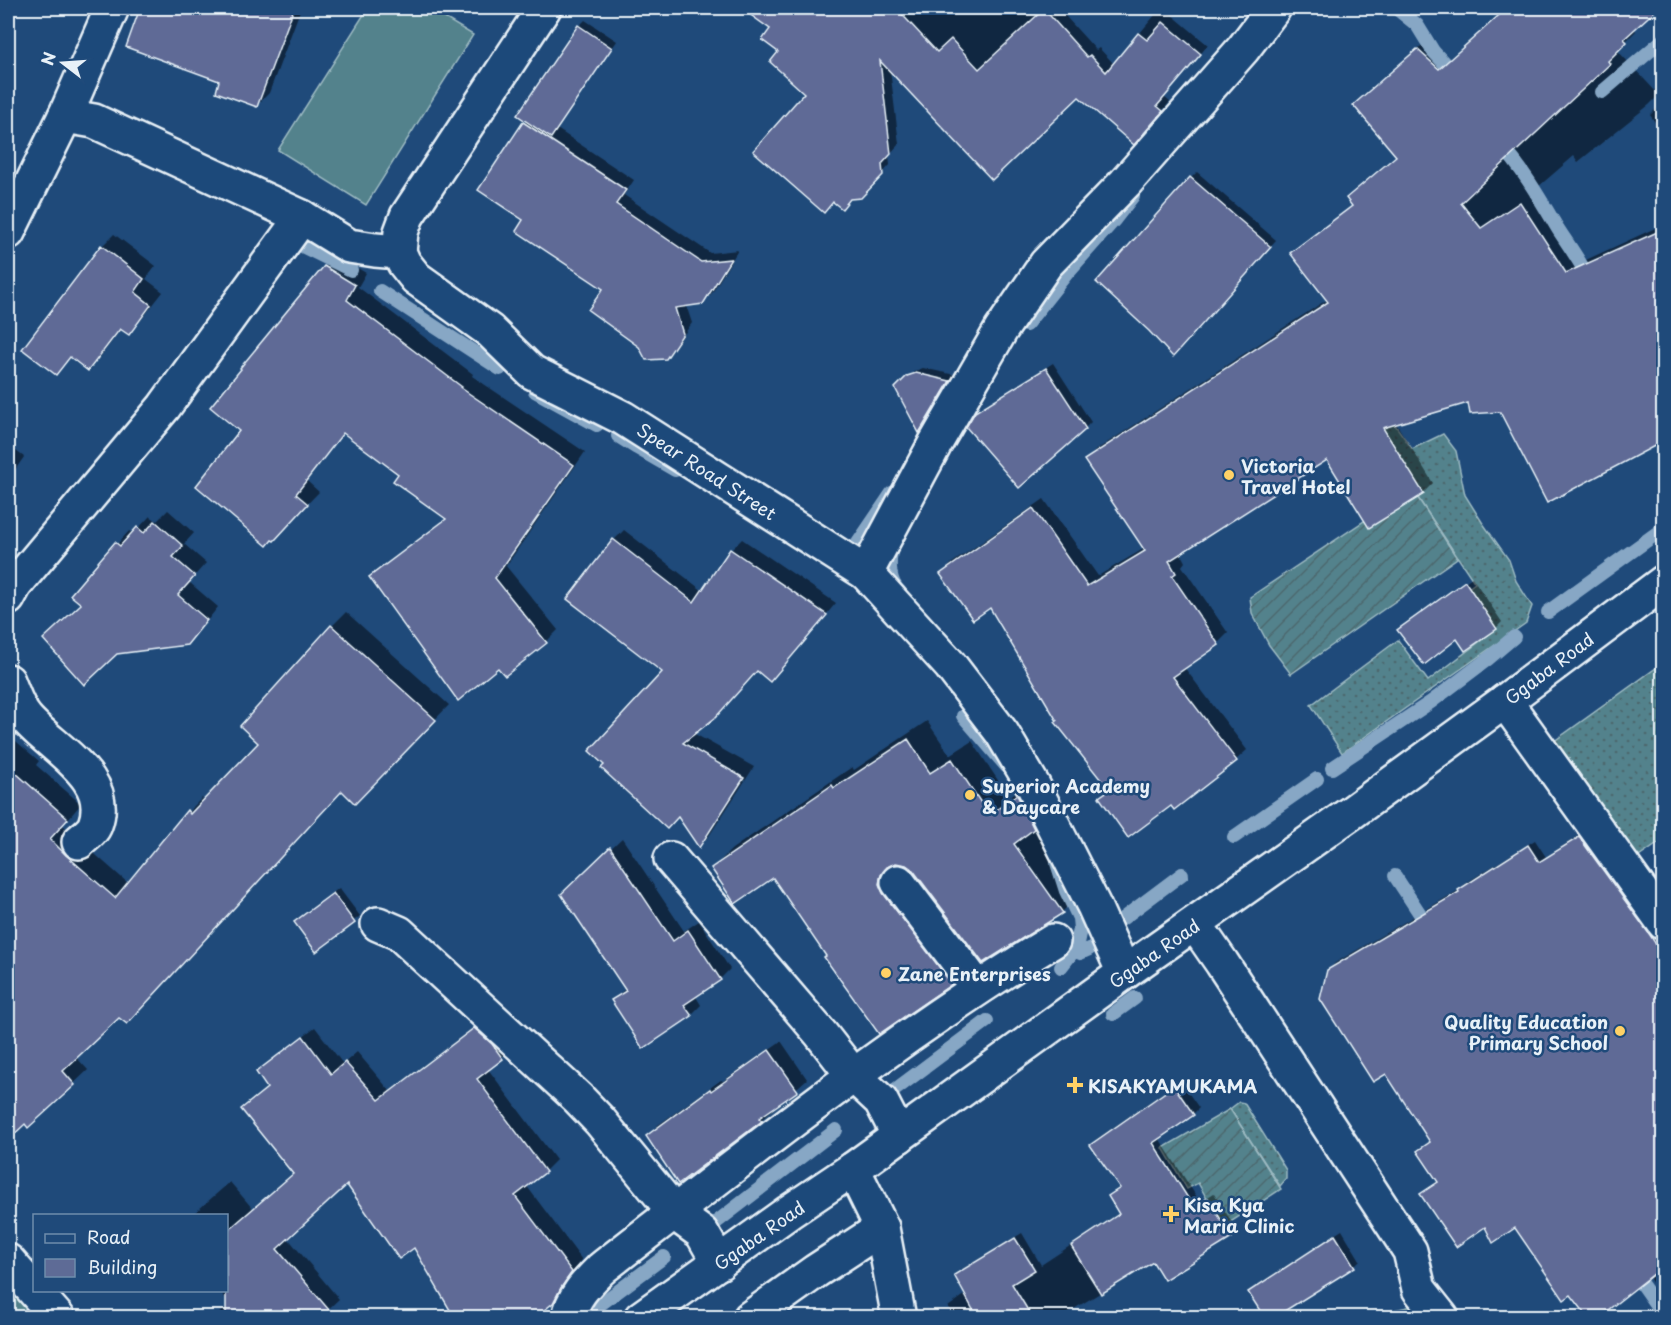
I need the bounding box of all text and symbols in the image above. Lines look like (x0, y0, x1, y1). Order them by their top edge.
north arrow (33, 33, 93, 93)
text: N (34, 49, 61, 68)
street label: Spear Road Street (632, 416, 782, 526)
place label: Victoria Travel Hotel (1241, 452, 1350, 500)
marker: Victoria Travel Hotel (1222, 468, 1236, 482)
street label: Ggaba Road (1499, 625, 1599, 711)
place label: Superior Academy & Daycare (982, 772, 1150, 820)
marker: Superior Academy & Daycare (963, 788, 977, 802)
street label: Ggaba Road (1103, 912, 1205, 994)
place label: Zane Enterprises (898, 960, 1051, 987)
marker: Zane Enterprises (879, 966, 893, 980)
place label: Quality Education Primary School (1444, 1008, 1608, 1056)
marker: Quality Education Primary School (1613, 1024, 1627, 1038)
place label: KISAKYAMUKAMA (1088, 1072, 1257, 1099)
marker: KISAKYAMUKAMA (1066, 1076, 1084, 1094)
place label: Kisa Kya Maria Clinic (1184, 1191, 1294, 1239)
street label: Ggaba Road (708, 1194, 810, 1276)
marker: Kisa Kya Maria Clinic (1162, 1205, 1180, 1223)
legend (33, 1214, 228, 1292)
text: Road (87, 1223, 131, 1250)
text: Building (87, 1253, 157, 1280)

